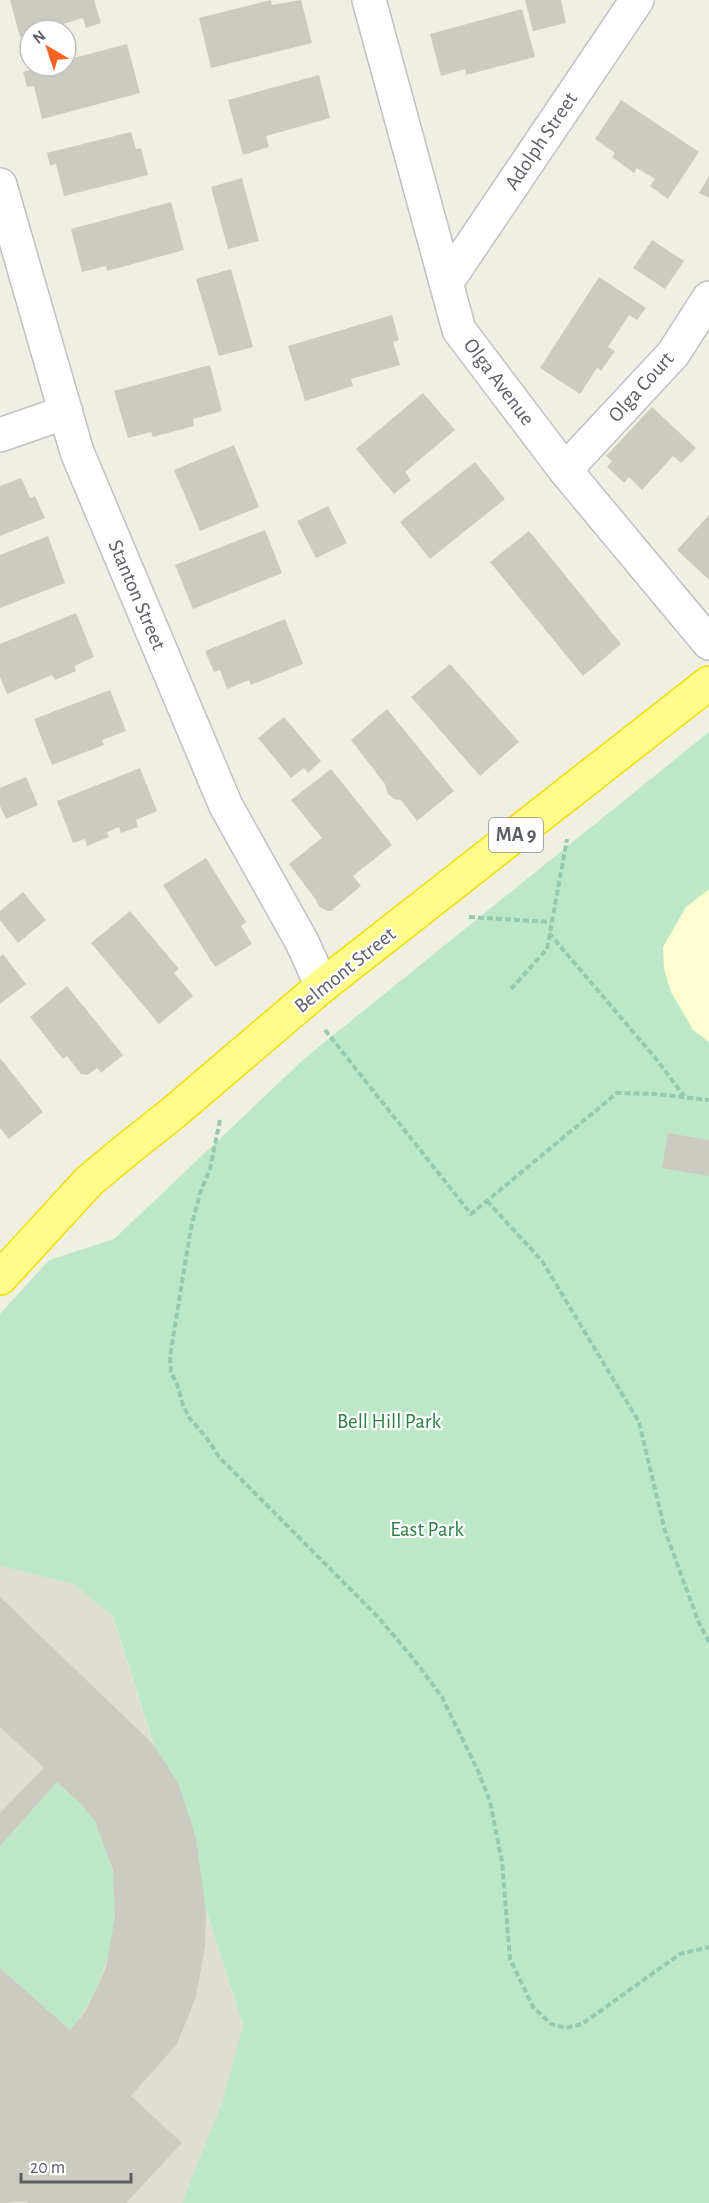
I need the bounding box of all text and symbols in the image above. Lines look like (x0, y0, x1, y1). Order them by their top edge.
north arrow (18, 18, 78, 78)
text: N (30, 27, 49, 47)
street label: Adolph Street (501, 88, 581, 194)
street label: Olga Avenue (460, 335, 538, 429)
street label: Olga Court (604, 348, 678, 426)
street label: Stanton Street (104, 537, 170, 653)
road number: MA 9 (489, 818, 543, 852)
street label: Belmont Street (290, 923, 400, 1017)
park label: Bell Hill Park (337, 1411, 441, 1432)
park label: East Park (390, 1519, 464, 1540)
scale bar (21, 2146, 130, 2184)
text: 20 m (30, 2159, 65, 2177)

